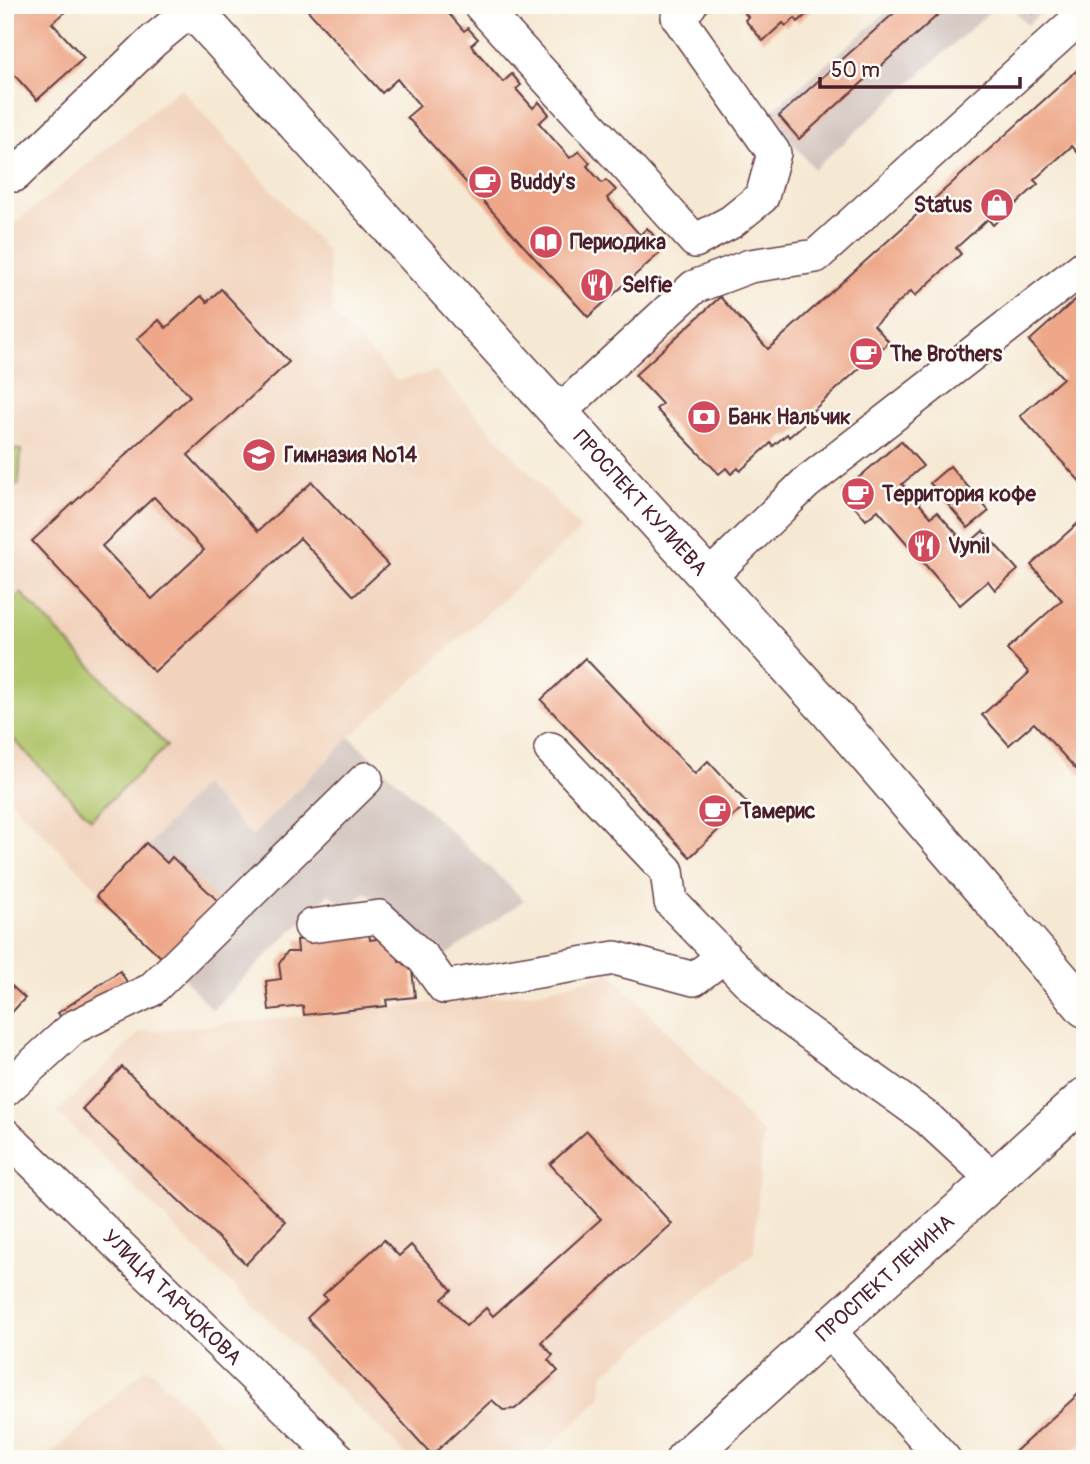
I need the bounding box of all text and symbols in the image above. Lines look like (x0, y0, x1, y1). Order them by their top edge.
scale bar (820, 46, 1020, 90)
text: 50 m (831, 57, 880, 84)
cafe icon: Buddy's (466, 163, 504, 201)
place label: Buddy's (510, 169, 576, 196)
shop icon: Status (978, 186, 1016, 224)
place label: Status (914, 192, 973, 219)
library icon: Периодика (527, 223, 565, 261)
place label: Периодика (570, 229, 666, 256)
restaurant icon: Selfie (578, 266, 616, 304)
place label: Selfie (622, 272, 673, 299)
cafe icon: The Brothers (847, 335, 885, 373)
place label: The Brothers (889, 341, 1003, 368)
bank icon: Банк Нальчик (685, 398, 723, 436)
place label: Банк Нальчик (728, 404, 851, 431)
street label: ПРОСПЕКТ КУЛИЕВА (567, 424, 713, 581)
school or university icon: Гимназия №14 (240, 436, 278, 474)
place label: Гимназия №14 (284, 442, 418, 469)
cafe icon: Территория кофе (839, 475, 877, 513)
place label: Территория кофе (881, 481, 1037, 508)
restaurant icon: Vynil (905, 527, 943, 565)
place label: Vynil (948, 533, 990, 560)
cafe icon: Тамерис (696, 792, 734, 830)
place label: Тамерис (739, 798, 816, 825)
street label: ПРОСПЕКТ ЛЕНИНА (810, 1208, 960, 1347)
street label: УЛИЦА ТАРЧОКОВА (97, 1224, 248, 1371)

